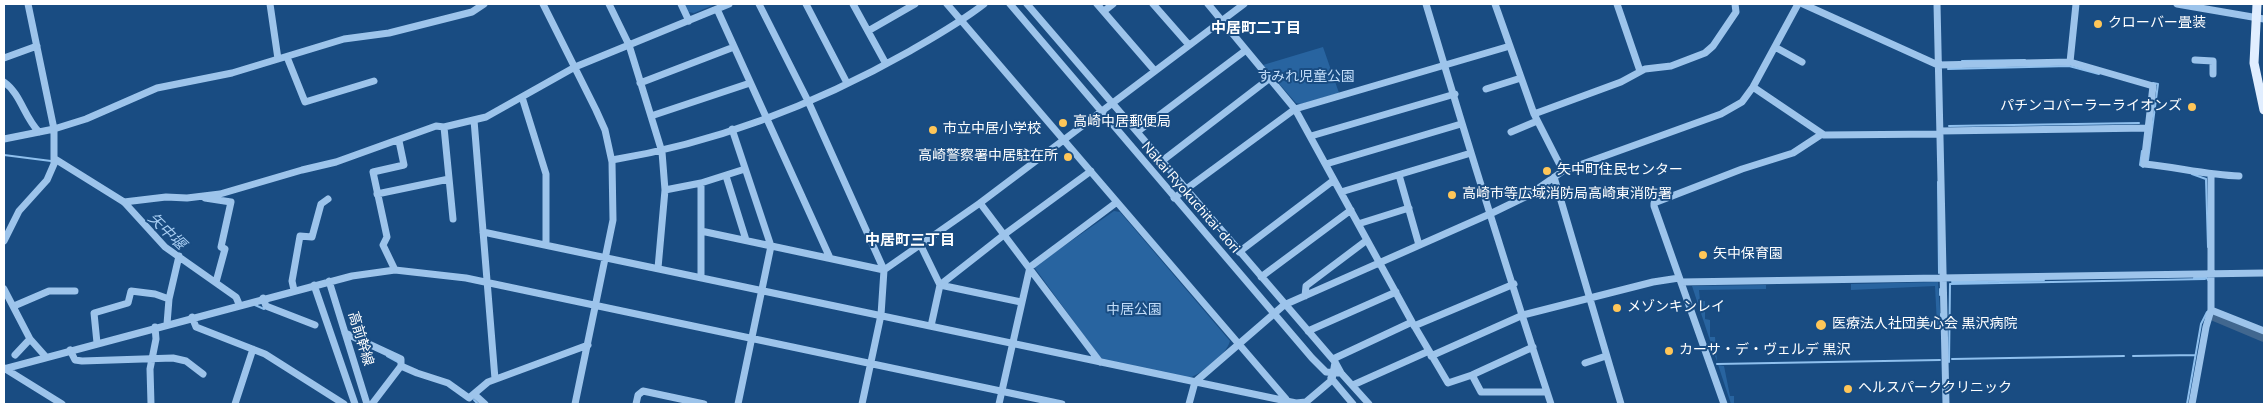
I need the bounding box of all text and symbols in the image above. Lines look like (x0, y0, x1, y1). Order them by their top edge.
place label: クローバー畳装 (2108, 16, 2206, 32)
marker: クローバー畳装 (2092, 18, 2104, 30)
district label: 中居町二丁目 (1211, 20, 1301, 38)
park label: すみれ児童公園 (1257, 70, 1355, 86)
place label: パチンコパーラーライオンズ (2000, 99, 2182, 115)
marker: パチンコパーラーライオンズ (2186, 101, 2198, 113)
place label: 高崎中居郵便局 (1073, 115, 1171, 131)
marker: 高崎中居郵便局 (1057, 117, 1069, 129)
place label: 市立中居小学校 (943, 122, 1041, 138)
marker: 市立中居小学校 (927, 124, 939, 136)
street label: Nakai Ryokuchitai-dori (1137, 139, 1243, 257)
place label: 高崎警察署中居駐在所 (918, 149, 1058, 165)
marker: 高崎警察署中居駐在所 (1062, 151, 1074, 163)
place label: 矢中町住民センター (1557, 163, 1683, 179)
marker: 矢中町住民センター (1541, 165, 1553, 177)
place label: 高崎市等広域消防局高崎東消防署 (1462, 187, 1672, 203)
marker: 高崎市等広域消防局高崎東消防署 (1446, 189, 1458, 201)
water label: 矢中堰 (144, 210, 188, 254)
district label: 中居町三丁目 (865, 232, 955, 250)
place label: 矢中保育園 (1713, 247, 1783, 263)
marker: 矢中保育園 (1697, 249, 1709, 261)
place label: メゾンキンレイ (1627, 300, 1725, 316)
marker: メゾンキンレイ (1611, 302, 1623, 314)
park label: 中居公園 (1106, 303, 1162, 319)
street label: 高前幹線 (344, 310, 376, 368)
place label: 医療法人社団美心会 黒沢病院 (1832, 317, 2018, 333)
marker: 医療法人社団美心会 黒沢病院 (1814, 318, 1828, 332)
place label: カーサ・デ・ヴェルデ 黒沢 (1679, 343, 1851, 359)
marker: カーサ・デ・ヴェルデ 黒沢 (1663, 345, 1675, 357)
place label: ヘルスパーククリニック (1858, 381, 2012, 397)
marker: ヘルスパーククリニック (1842, 383, 1854, 395)

